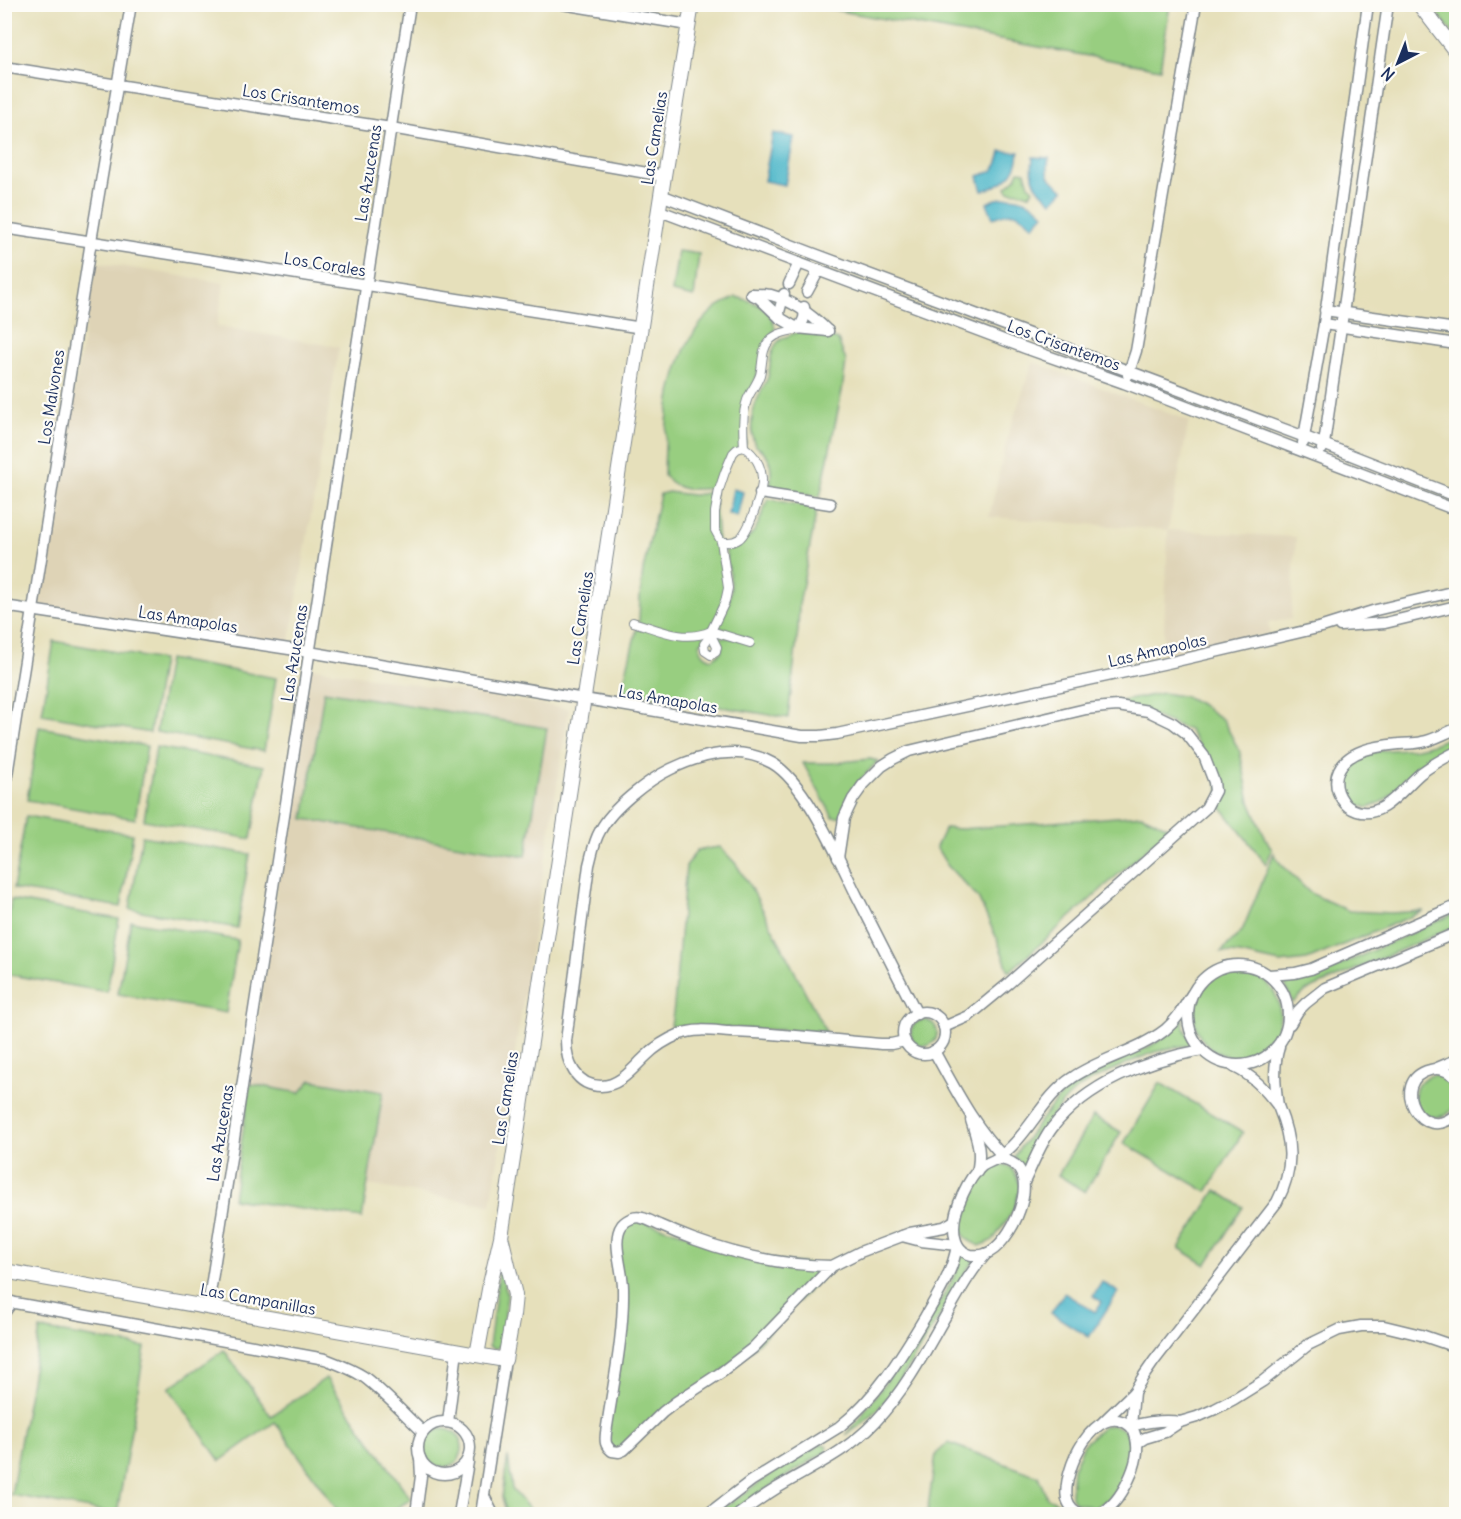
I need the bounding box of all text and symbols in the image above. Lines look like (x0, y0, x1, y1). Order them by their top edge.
north arrow (1368, 33, 1428, 93)
text: N (1377, 63, 1399, 85)
street label: Los Crisantemos (241, 80, 361, 118)
street label: Las Camelias (637, 90, 671, 186)
street label: Las Azucenas (350, 123, 386, 223)
street label: Los Corales (282, 248, 368, 280)
street label: Los Crisantemos (1005, 315, 1123, 375)
street label: Los Malvones (34, 348, 68, 446)
street label: Las Camelias (563, 570, 597, 666)
street label: Las Amapolas (137, 601, 239, 637)
street label: Las Azucenas (276, 603, 312, 703)
street label: Las Amapolas (1106, 629, 1208, 671)
street label: Las Amapolas (617, 680, 719, 718)
street label: Las Camelias (488, 1050, 522, 1146)
street label: Las Azucenas (202, 1083, 238, 1183)
street label: Las Campanillas (199, 1279, 317, 1319)

